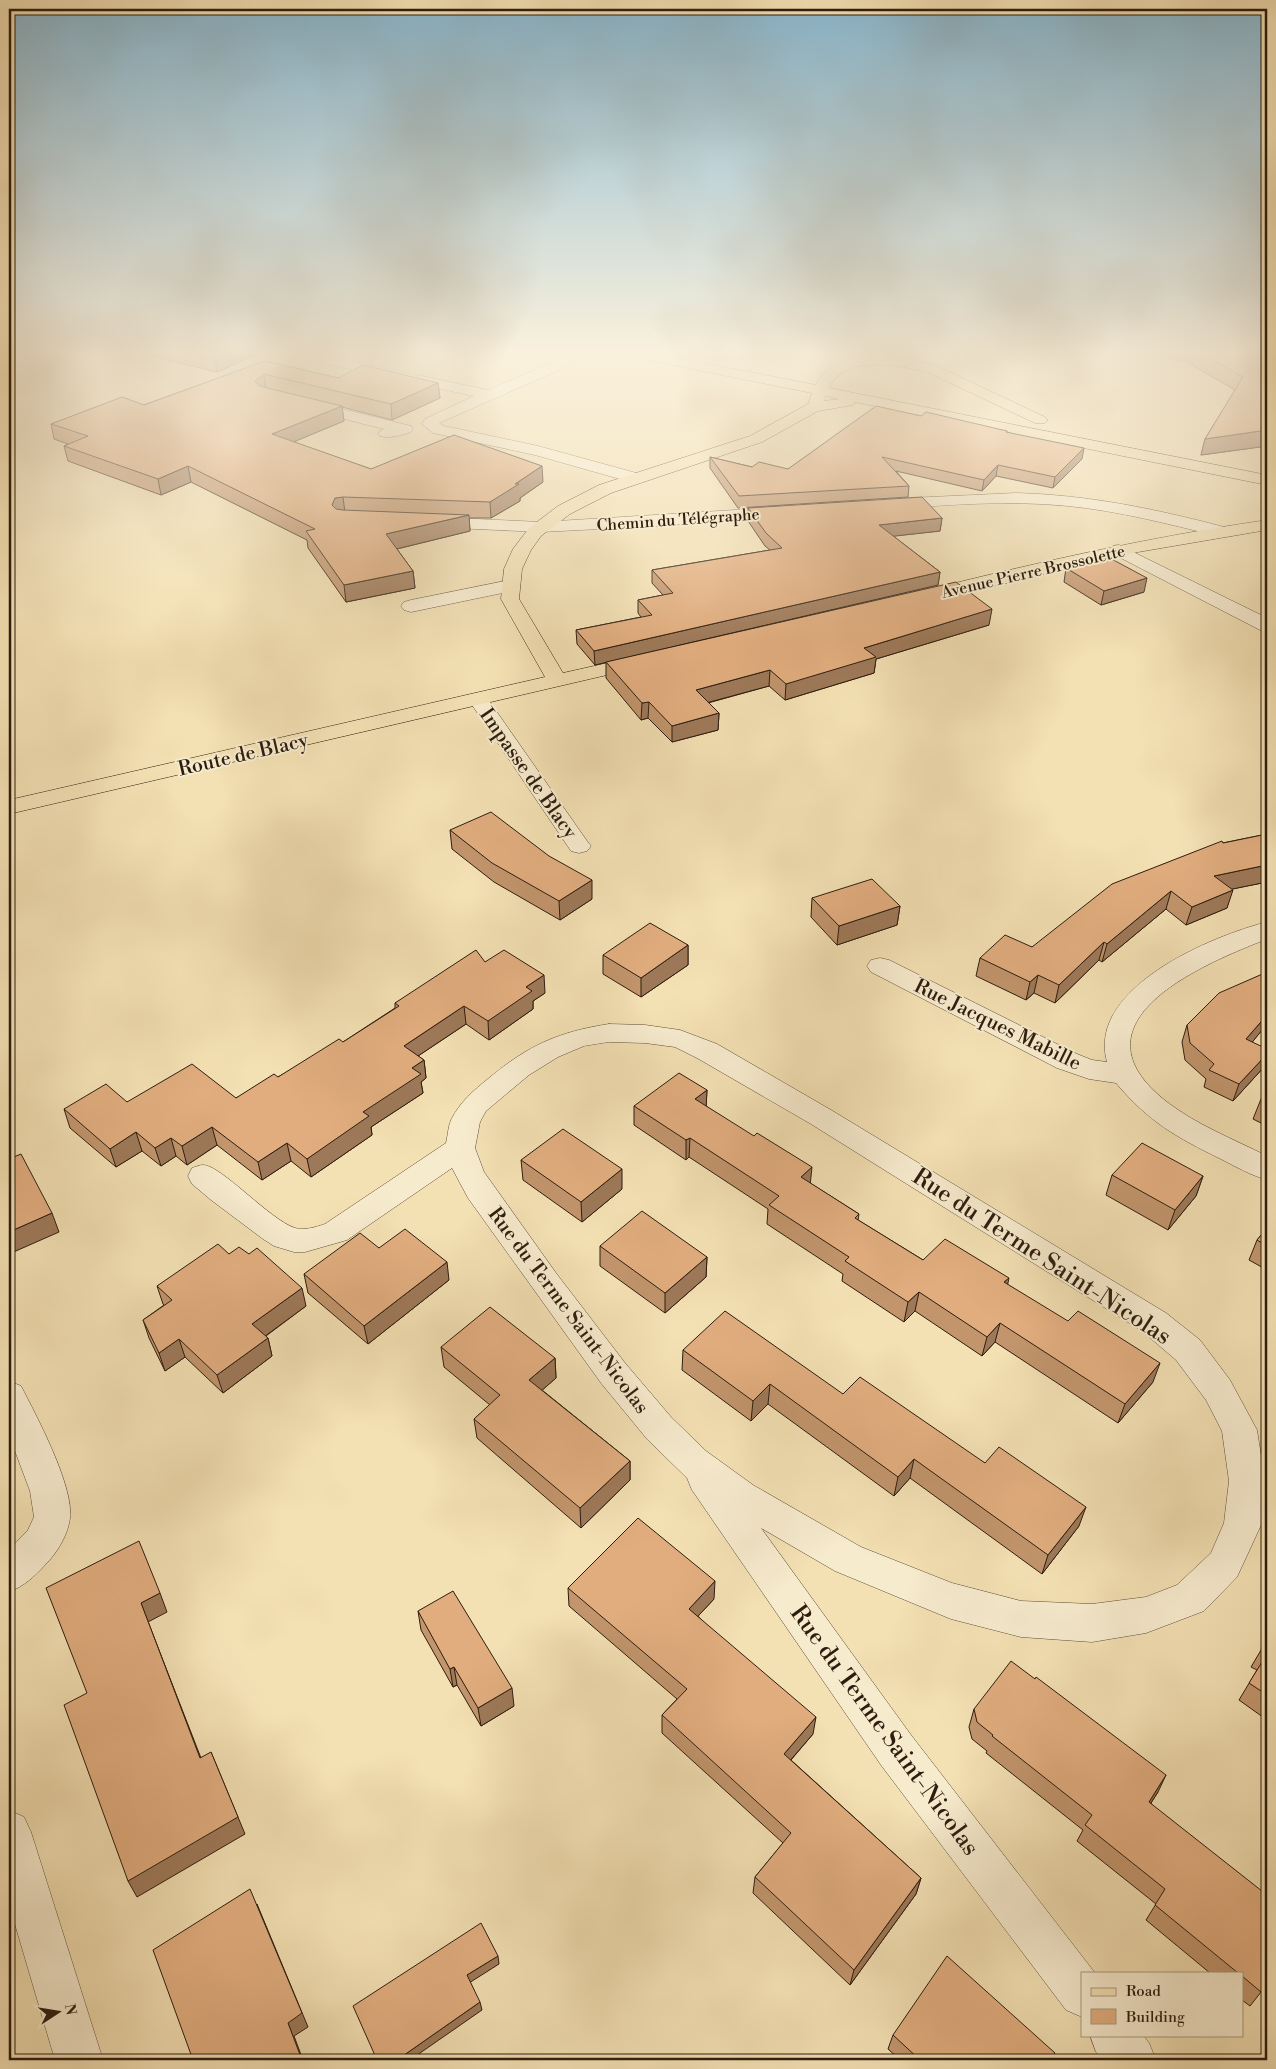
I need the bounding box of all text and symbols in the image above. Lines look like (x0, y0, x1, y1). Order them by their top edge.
street label: Chemin du Télégraphe (596, 504, 760, 536)
street label: Avenue Pierre Brossolette (939, 541, 1127, 603)
street label: Impasse de Blacy (473, 704, 582, 844)
street label: Route de Blacy (176, 728, 311, 783)
street label: Rue Jacques Mabille (910, 974, 1085, 1077)
street label: Rue du Terme Saint-Nicolas (906, 1162, 1177, 1352)
street label: Rue du Terme Saint-Nicolas (482, 1203, 654, 1419)
street label: Rue du Terme Saint-Nicolas (783, 1599, 985, 1862)
legend (1081, 1972, 1244, 2036)
text: Road (1126, 1982, 1161, 2001)
north arrow (32, 1986, 82, 2036)
text: N (60, 2002, 80, 2017)
text: Building (1125, 2008, 1185, 2027)

